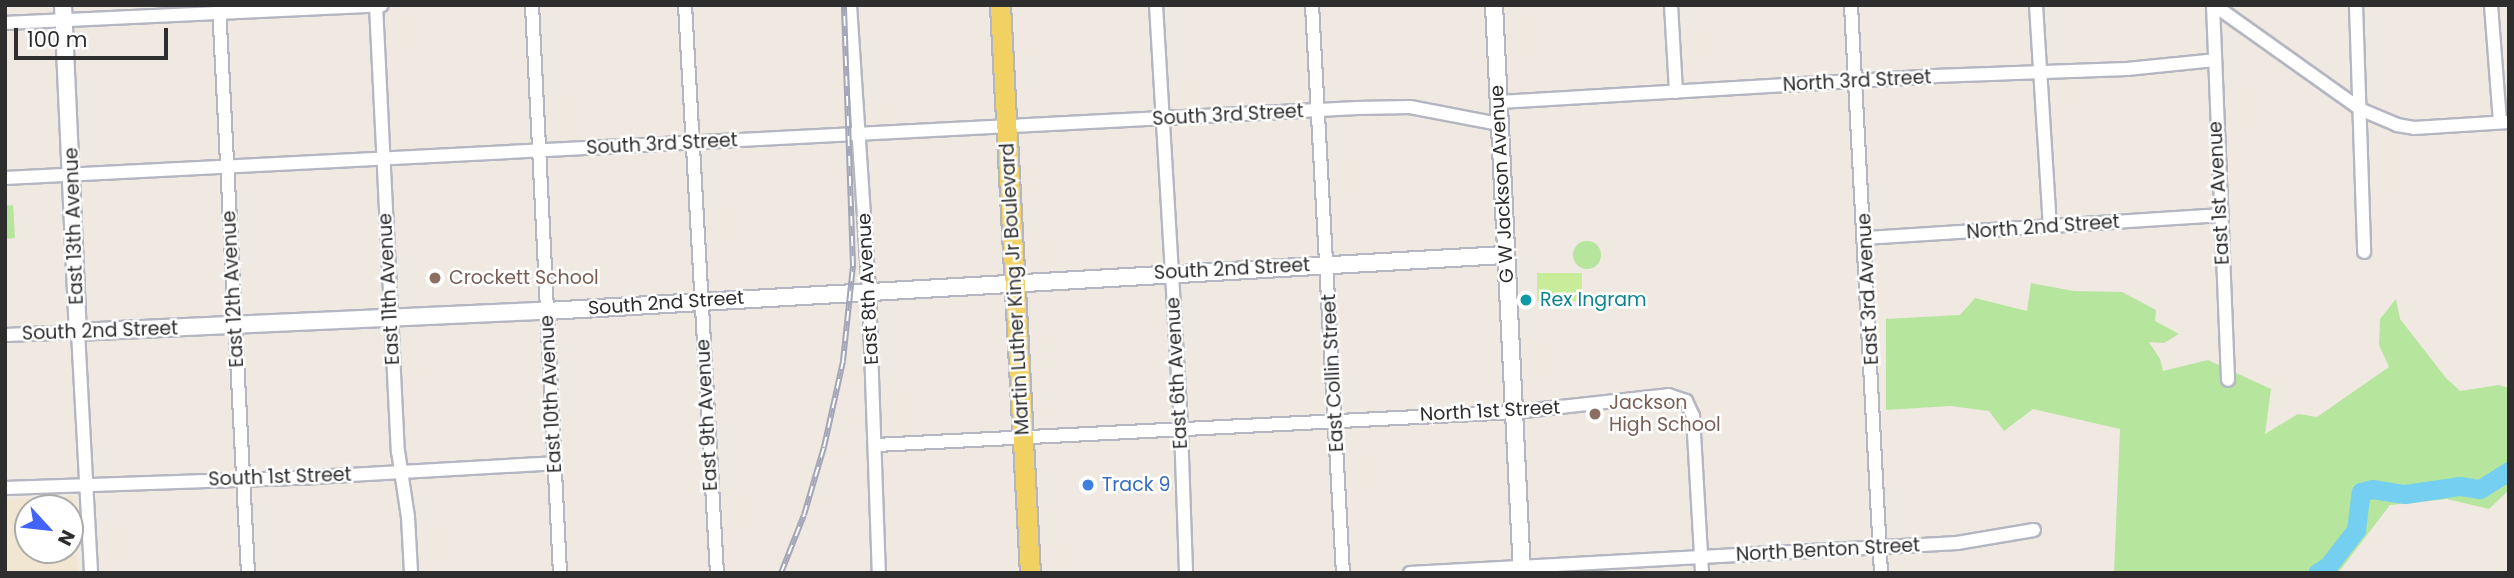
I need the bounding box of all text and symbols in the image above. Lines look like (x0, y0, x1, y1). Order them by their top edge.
scale bar (18, 14, 172, 58)
text: 100 m (27, 25, 87, 54)
street label: North 3rd Street (1782, 66, 1932, 96)
street label: G W Jackson Avenue (1485, 84, 1519, 284)
street label: South 3rd Street (1152, 100, 1304, 130)
street label: East 1st Avenue (2204, 121, 2234, 265)
street label: South 3rd Street (586, 129, 738, 159)
street label: Martin Luther King Jr Boulevard (996, 142, 1034, 436)
street label: East 13th Avenue (60, 147, 88, 305)
street label: East 12th Avenue (218, 210, 248, 368)
street label: North 2nd Street (1966, 210, 2120, 244)
street label: East 11th Avenue (374, 212, 404, 366)
street label: East 3rd Avenue (1853, 212, 1883, 366)
street label: East 8th Avenue (853, 213, 883, 365)
street label: South 2nd Street (1153, 254, 1311, 284)
place label: Crockett School (449, 267, 599, 289)
marker: Crockett School (427, 270, 443, 286)
street label: South 2nd Street (587, 286, 745, 320)
place label: Rex Ingram (1540, 289, 1647, 311)
marker: Rex Ingram (1518, 292, 1534, 308)
street label: East Collin Street (1317, 293, 1349, 453)
street label: East 6th Avenue (1162, 296, 1192, 450)
street label: East 10th Avenue (535, 315, 567, 473)
street label: South 2nd Street (22, 317, 178, 345)
street label: East 9th Avenue (692, 339, 722, 491)
place label: Jackson High School (1609, 392, 1721, 436)
street label: North 1st Street (1419, 396, 1561, 426)
marker: Jackson High School (1587, 406, 1603, 422)
street label: South 1st Street (208, 463, 352, 491)
place label: Track 9 (1102, 474, 1171, 496)
marker: Track 9 (1080, 477, 1096, 493)
north arrow (14, 494, 84, 564)
text: N (51, 525, 82, 550)
street label: North Benton Street (1735, 534, 1921, 566)

